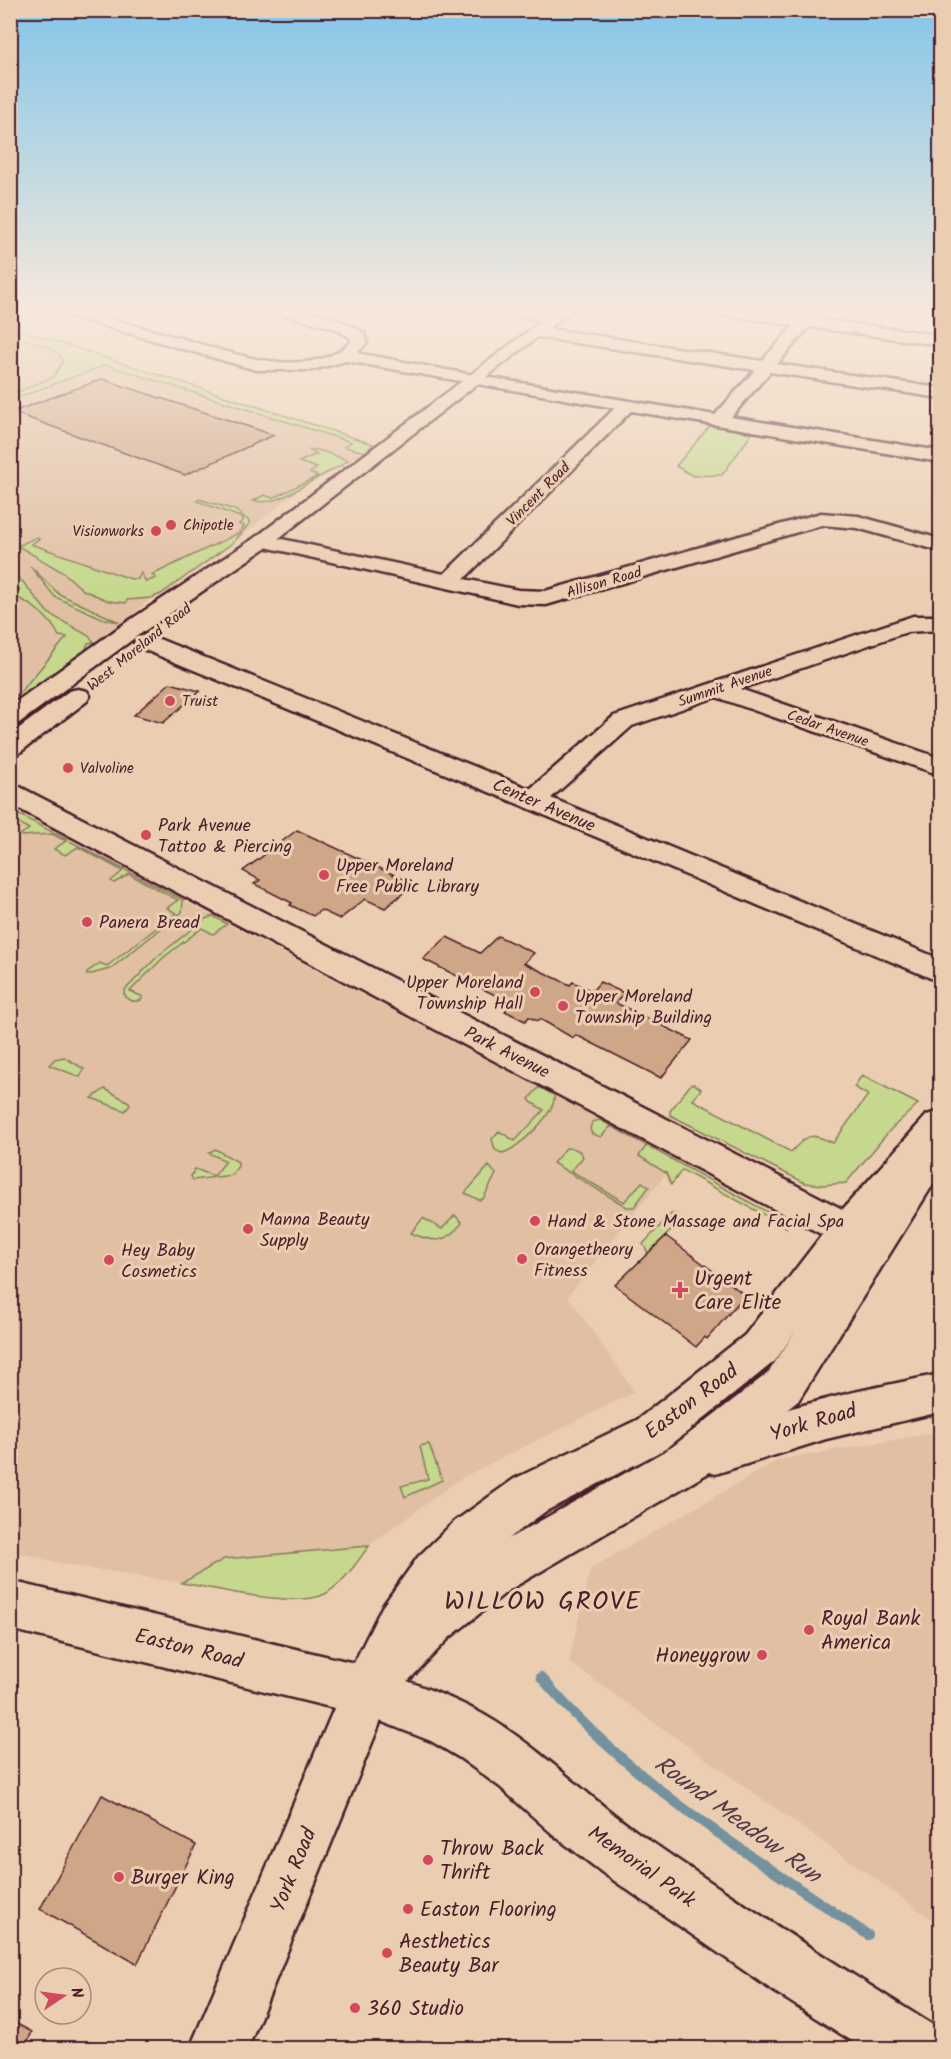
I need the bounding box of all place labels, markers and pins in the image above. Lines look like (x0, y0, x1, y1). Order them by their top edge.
place label: Chipotle (183, 514, 234, 538)
marker: Chipotle (164, 518, 178, 532)
place label: Visionworks (72, 520, 145, 544)
marker: Visionworks (149, 524, 163, 538)
place label: Truist (182, 690, 218, 714)
marker: Truist (163, 694, 177, 708)
place label: Valvoline (80, 757, 134, 781)
marker: Valvoline (61, 761, 75, 775)
place label: Park Avenue Tattoo & Piercing (158, 812, 292, 862)
marker: Park Avenue Tattoo & Piercing (139, 828, 153, 842)
place label: Upper Moreland Free Public Library (336, 852, 480, 902)
marker: Upper Moreland Free Public Library (317, 868, 331, 882)
place label: Panera Bread (99, 909, 200, 938)
marker: Panera Bread (80, 915, 94, 929)
place label: Upper Moreland Township Hall (406, 969, 524, 1019)
place label: Upper Moreland Township Building (575, 983, 712, 1033)
marker: Upper Moreland Township Hall (528, 985, 542, 999)
marker: Upper Moreland Township Building (556, 999, 570, 1013)
place label: Manna Beauty Supply (260, 1206, 370, 1256)
place label: Hand & Stone Massage and Facial Spa (547, 1208, 844, 1237)
marker: Hand & Stone Massage and Facial Spa (528, 1214, 542, 1228)
marker: Manna Beauty Supply (241, 1222, 255, 1236)
place label: Orangetheory Fitness (534, 1236, 634, 1286)
place label: Hey Baby Cosmetics (121, 1237, 197, 1287)
marker: Orangetheory Fitness (515, 1252, 529, 1266)
marker: Hey Baby Cosmetics (102, 1253, 116, 1267)
place label: Urgent Care Elite (694, 1263, 782, 1320)
marker: Urgent Care Elite (671, 1281, 689, 1299)
place label: Royal Bank America (821, 1603, 920, 1660)
marker: Royal Bank America (802, 1623, 816, 1637)
place label: Honeygrow (655, 1640, 751, 1673)
marker: Honeygrow (755, 1648, 769, 1662)
place label: Throw Back Thrift (440, 1833, 544, 1890)
marker: Throw Back Thrift (421, 1853, 435, 1867)
place label: Burger King (131, 1862, 235, 1895)
marker: Burger King (112, 1870, 126, 1884)
place label: Easton Flooring (420, 1894, 557, 1927)
marker: Easton Flooring (401, 1902, 415, 1916)
place label: Aesthetics Beauty Bar (399, 1926, 499, 1983)
marker: Aesthetics Beauty Bar (380, 1946, 394, 1960)
place label: 360 Studio (367, 1993, 464, 2026)
marker: 360 Studio (348, 2001, 362, 2015)

